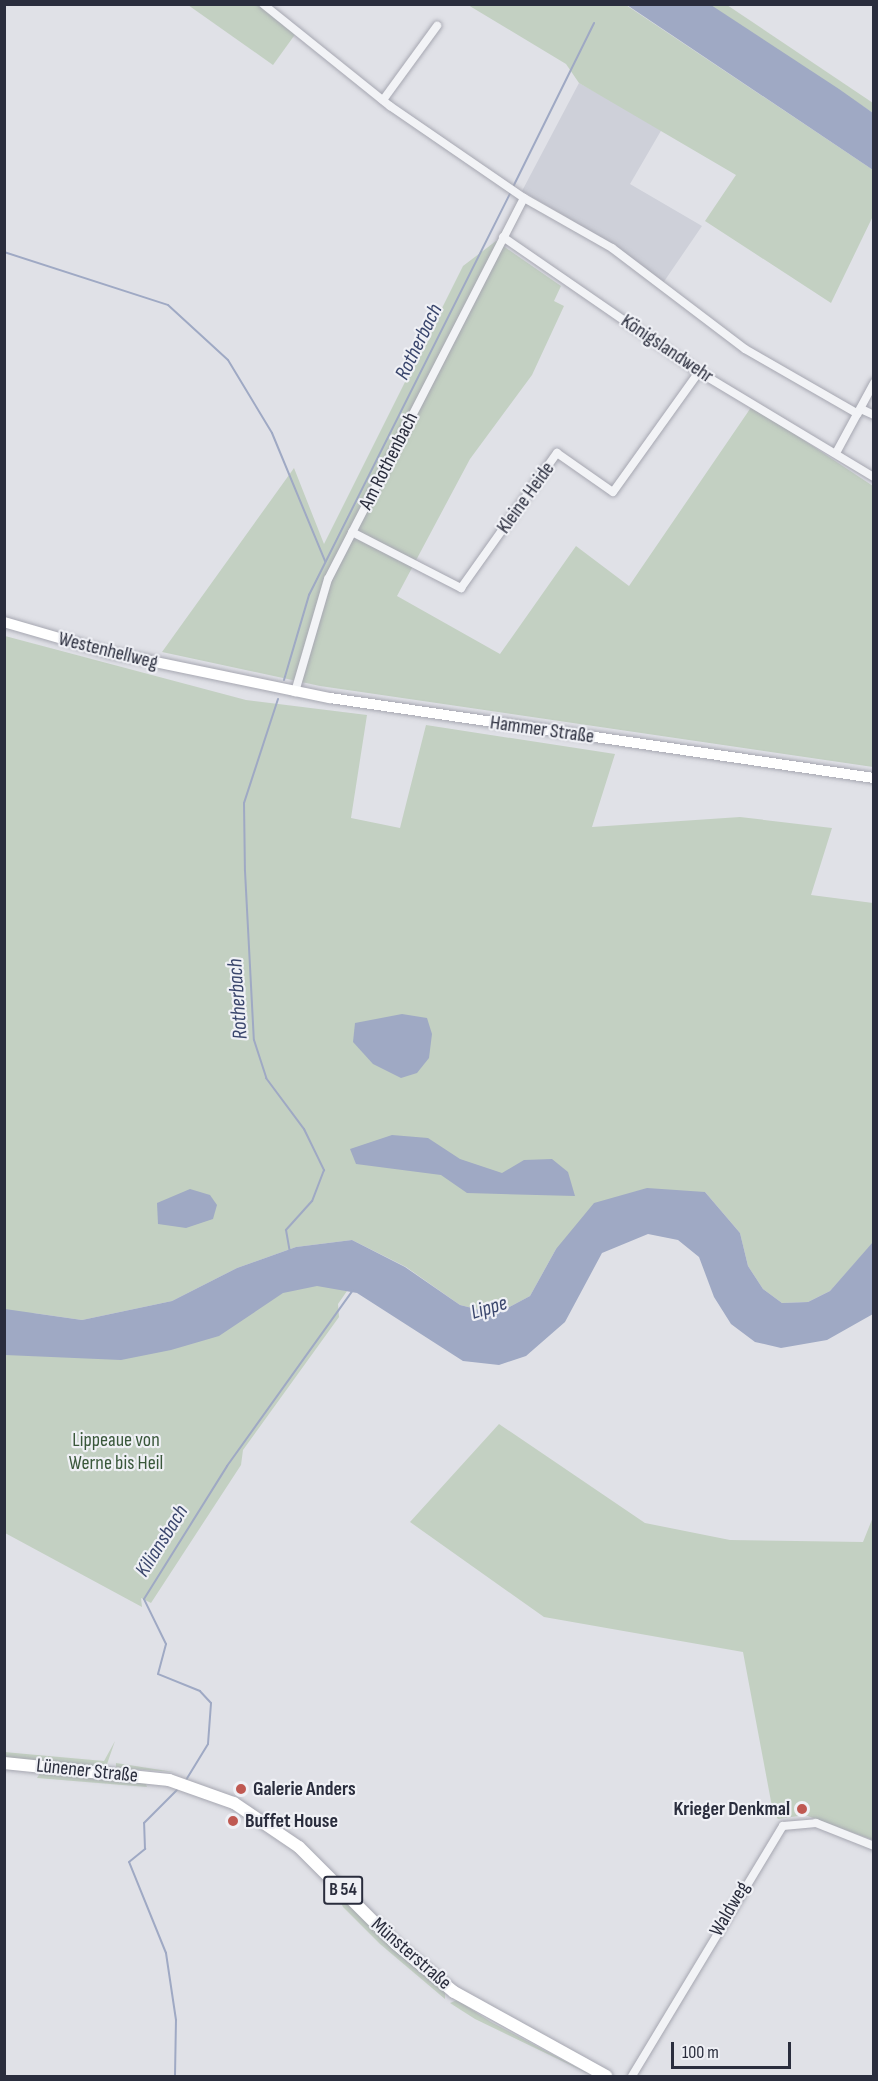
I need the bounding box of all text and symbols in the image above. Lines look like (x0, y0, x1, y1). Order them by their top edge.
water label: Rotherbach (390, 300, 448, 384)
street label: Königslandwehr (616, 309, 718, 389)
street label: Am Rothenbach (354, 408, 424, 514)
street label: Kleine Heide (492, 458, 560, 538)
street label: Westenhellweg (56, 627, 160, 675)
street label: Hammer Straße (488, 711, 596, 749)
water label: Rotherbach (223, 958, 253, 1040)
water label: Lippe (468, 1291, 510, 1325)
park label: Lippeaue von Werne bis Heil (69, 1429, 163, 1476)
water label: Kiliansbach (130, 1500, 194, 1582)
street label: Lünener Straße (35, 1754, 139, 1788)
place label: Galerie Anders (253, 1777, 356, 1801)
marker: Galerie Anders (234, 1782, 248, 1796)
place label: Krieger Denkmal (674, 1797, 790, 1821)
marker: Krieger Denkmal (795, 1802, 809, 1816)
place label: Buffet House (245, 1809, 338, 1833)
marker: Buffet House (226, 1814, 240, 1828)
road number: B 54 (322, 1875, 364, 1905)
street label: Waldweg (705, 1877, 755, 1941)
street label: Münsterstraße (366, 1913, 456, 1995)
scale bar (674, 2030, 794, 2068)
text: 100 m (682, 2042, 719, 2063)

